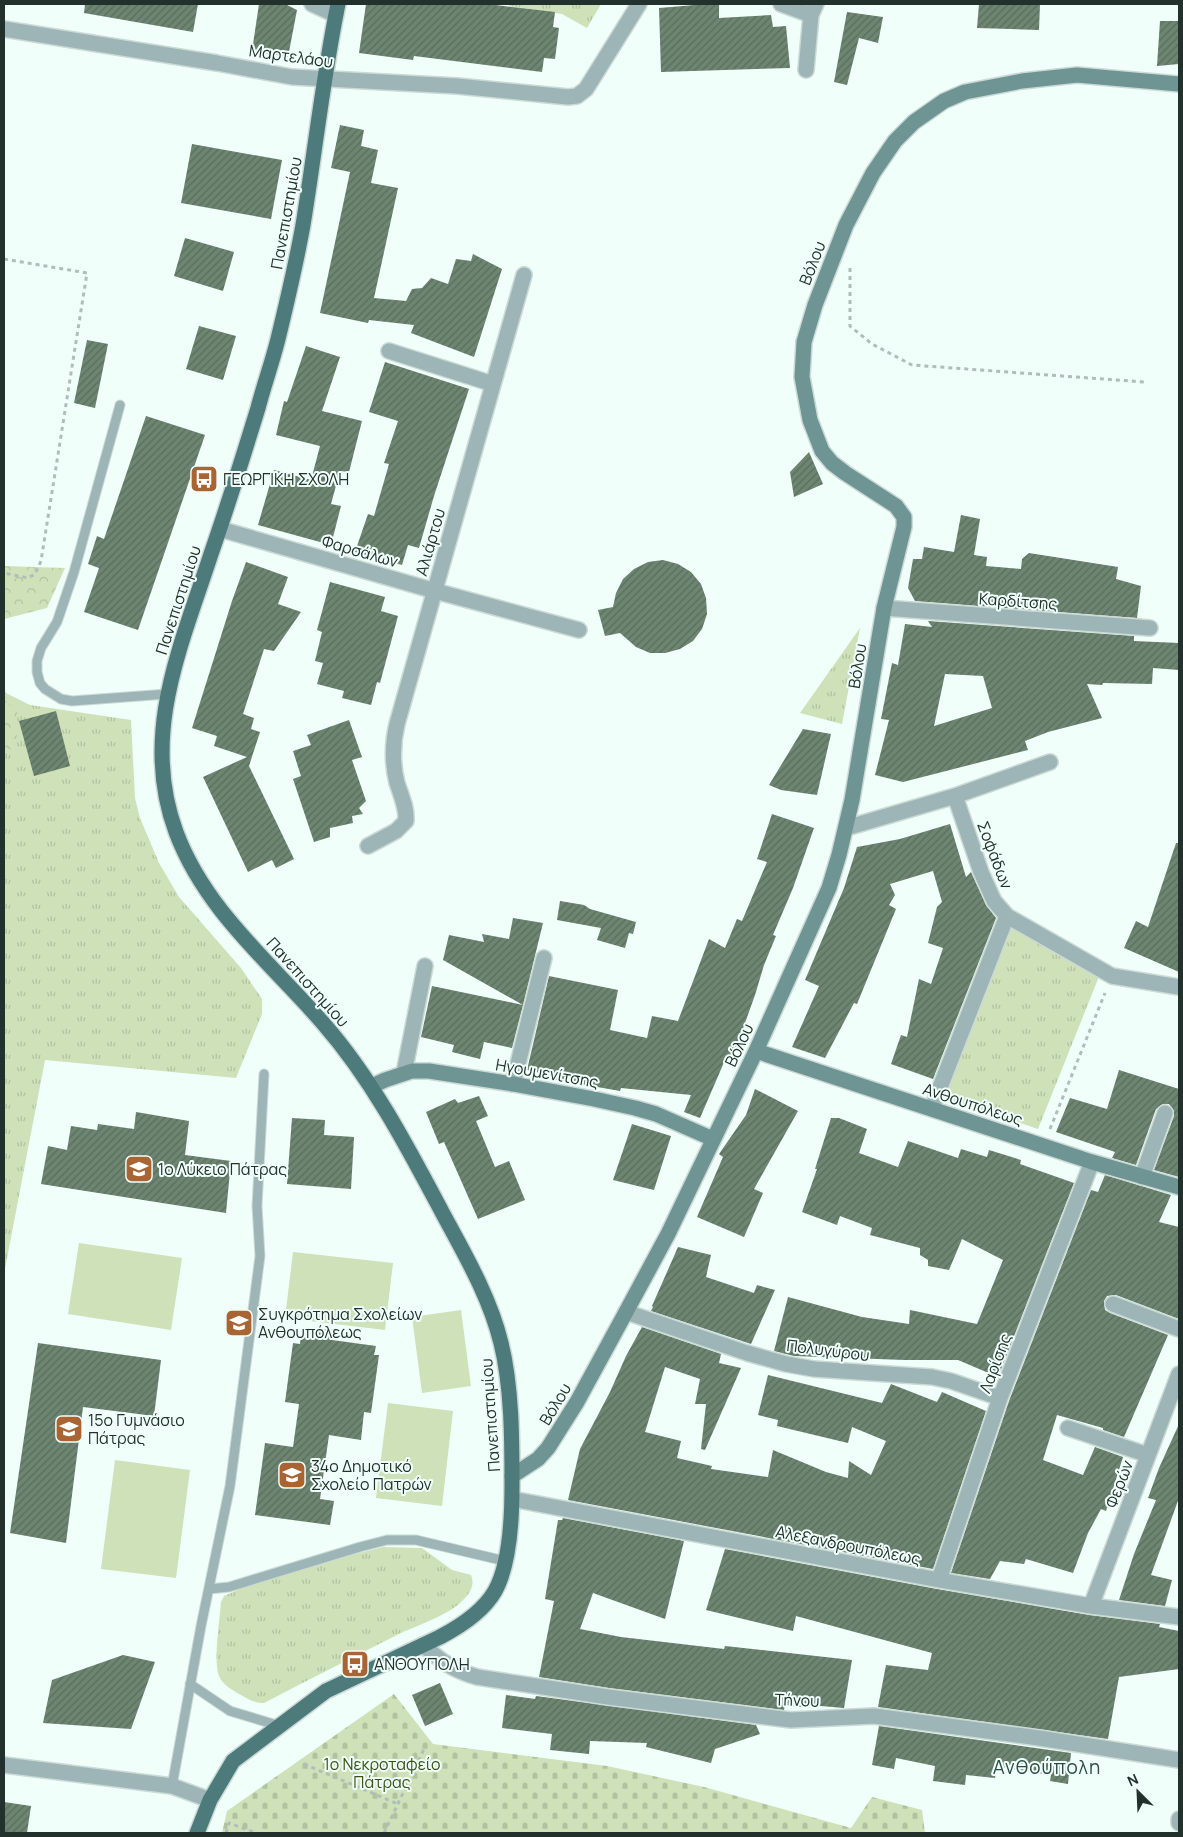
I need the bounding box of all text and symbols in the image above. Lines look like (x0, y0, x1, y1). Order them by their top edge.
street label: Μαρτελάου (247, 39, 335, 73)
street label: Πανεπιστημίου (265, 155, 307, 271)
street label: Βόλου (794, 238, 830, 288)
bus stop icon: ΓΕΩΡΓΙΚΗ ΣΧΟΛΗ (189, 464, 219, 494)
place label: ΓΕΩΡΓΙΚΗ ΣΧΟΛΗ (223, 468, 349, 490)
street label: Αλιάρτου (410, 505, 450, 579)
street label: Φαρσάλων (319, 530, 401, 572)
street label: Πανεπιστημίου (150, 543, 206, 657)
street label: Καρδίτσης (978, 587, 1058, 615)
street label: Βόλου (843, 642, 871, 690)
street label: Σοφάδων (972, 818, 1018, 892)
street label: Πανεπιστημίου (262, 932, 354, 1032)
street label: Βόλου (719, 1020, 759, 1070)
street label: Ηγουμενίτσης (494, 1053, 600, 1093)
street label: Ανθουπόλεως (920, 1078, 1026, 1131)
school or university icon: 1ο Λύκειο Πάτρας (124, 1154, 154, 1184)
place label: 1ο Λύκειο Πάτρας (158, 1158, 287, 1180)
place label: Συγκρότημα Σχολείων Ανθουπόλεως (258, 1303, 422, 1343)
school or university icon: Συγκρότημα Σχολείων Ανθουπόλεως (224, 1308, 254, 1338)
street label: Λαρίσης (974, 1330, 1016, 1396)
street label: Πολυγύρου (785, 1334, 871, 1366)
street label: Πανεπιστημίου (475, 1358, 505, 1472)
street label: Βόλου (534, 1379, 576, 1429)
place label: 15ο Γυμνάσιο Πάτρας (88, 1409, 185, 1449)
school or university icon: 15ο Γυμνάσιο Πάτρας (54, 1414, 84, 1444)
place label: 34ο Δημοτικό Σχολείο Πατρών (311, 1455, 432, 1495)
street label: Φερών (1100, 1457, 1138, 1511)
school or university icon: 34ο Δημοτικό Σχολείο Πατρών (277, 1460, 307, 1490)
street label: Αλεξανδρουπόλεως (774, 1520, 922, 1570)
bus stop icon: ΑΝΘΟΥΠΟΛΗ (340, 1649, 370, 1679)
place label: ΑΝΘΟΥΠΟΛΗ (374, 1653, 470, 1675)
street label: Τήνου (774, 1688, 820, 1712)
park label: 1o Νεκροταφείο Πάτρας (324, 1753, 440, 1793)
district label: Ανθούπολη (993, 1754, 1101, 1780)
north arrow (1113, 1767, 1163, 1817)
text: N (1124, 1769, 1141, 1790)

